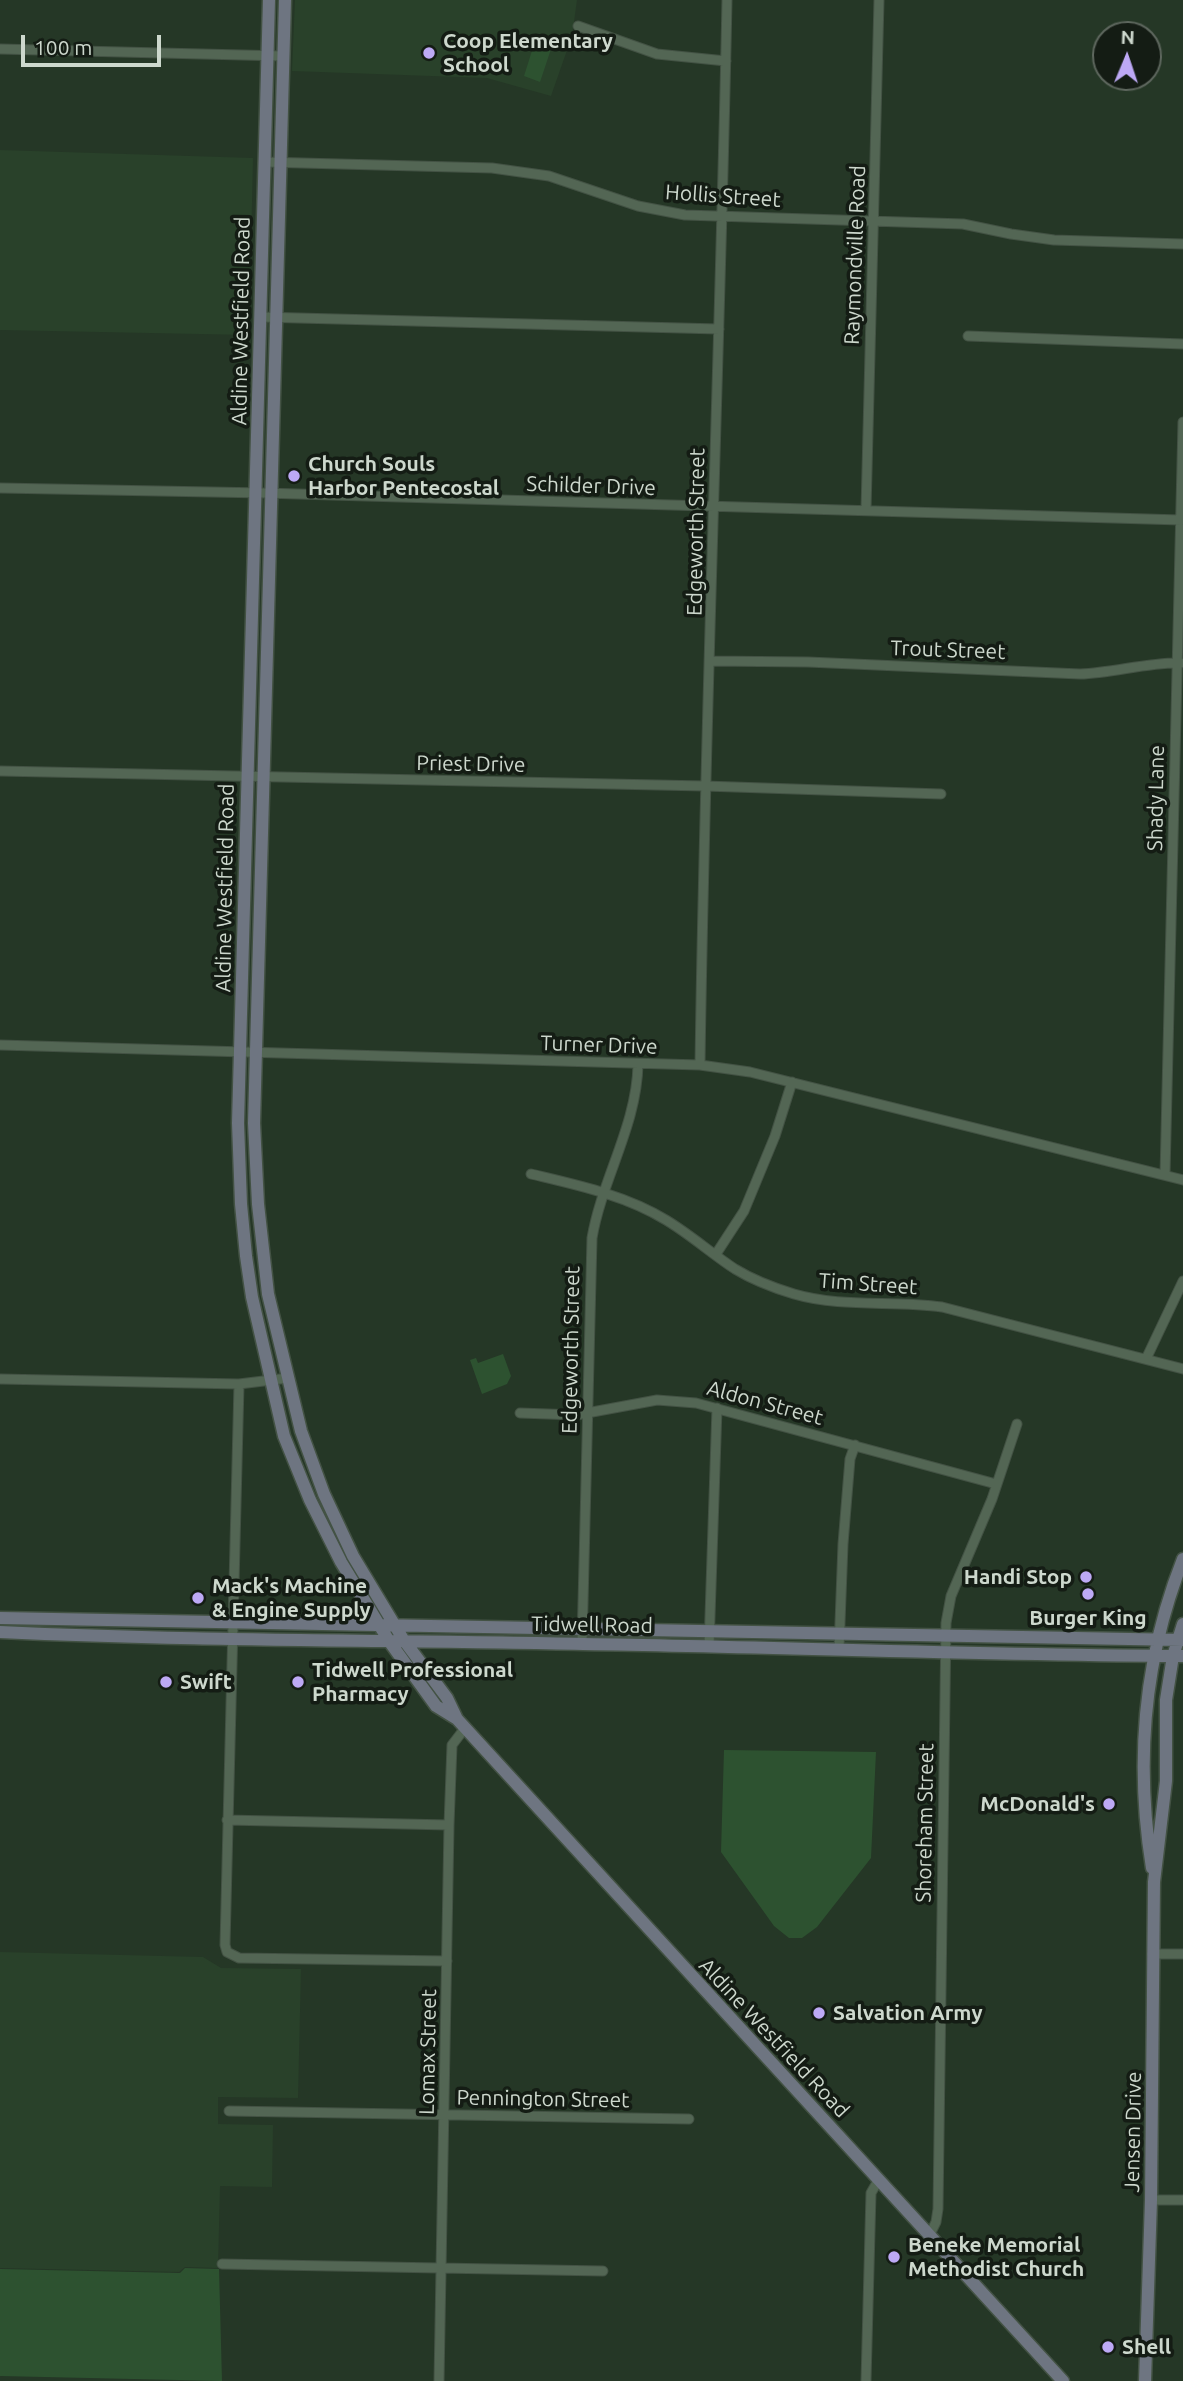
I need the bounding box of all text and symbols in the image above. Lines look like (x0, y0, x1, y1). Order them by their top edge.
scale bar (24, 21, 164, 65)
north arrow (1092, 21, 1162, 91)
text: N (1120, 26, 1135, 48)
place label: Coop Elementary School (443, 28, 613, 78)
text: 100 m (34, 35, 92, 59)
marker: Coop Elementary School (421, 45, 437, 61)
street label: Raymondville Road (839, 165, 871, 345)
street label: Hollis Street (664, 179, 782, 213)
street label: Aldine Westfield Road (227, 216, 255, 426)
street label: Edgeworth Street (682, 448, 710, 616)
place label: Church Souls Harbor Pentecostal (308, 451, 499, 501)
marker: Church Souls Harbor Pentecostal (286, 468, 302, 484)
street label: Schilder Drive (526, 471, 656, 501)
street label: Trout Street (890, 635, 1006, 665)
street label: Shady Lane (1142, 745, 1170, 851)
street label: Priest Drive (416, 750, 526, 778)
street label: Aldine Westfield Road (211, 783, 239, 993)
street label: Turner Drive (540, 1030, 658, 1060)
street label: Edgeworth Street (557, 1266, 585, 1434)
street label: Tim Street (818, 1268, 918, 1300)
street label: Aldon Street (704, 1375, 826, 1431)
place label: Handi Stop (964, 1564, 1072, 1590)
marker: Handi Stop (1078, 1569, 1094, 1585)
place label: Mack's Machine & Engine Supply (212, 1573, 371, 1623)
marker: Burger King (1080, 1586, 1096, 1602)
marker: Mack's Machine & Engine Supply (190, 1590, 206, 1606)
place label: Burger King (1029, 1605, 1147, 1631)
street label: Tidwell Road (531, 1611, 653, 1639)
place label: Tidwell Professional Pharmacy (312, 1657, 513, 1707)
place label: Swift (180, 1669, 232, 1695)
marker: Swift (158, 1674, 174, 1690)
marker: Tidwell Professional Pharmacy (290, 1674, 306, 1690)
street label: Shoreham Street (911, 1743, 939, 1903)
place label: McDonald's (980, 1791, 1095, 1817)
marker: McDonald's (1101, 1796, 1117, 1812)
street label: Aldine Westfield Road (694, 1953, 854, 2123)
street label: Lomax Street (414, 1989, 442, 2115)
place label: Salvation Army (833, 2000, 983, 2026)
marker: Salvation Army (811, 2005, 827, 2021)
street label: Jensen Drive (1119, 2071, 1147, 2193)
street label: Pennington Street (456, 2085, 630, 2113)
place label: Beneke Memorial Methodist Church (908, 2232, 1084, 2282)
marker: Beneke Memorial Methodist Church (886, 2249, 902, 2265)
place label: Shell (1122, 2334, 1171, 2360)
marker: Shell (1100, 2339, 1116, 2355)

